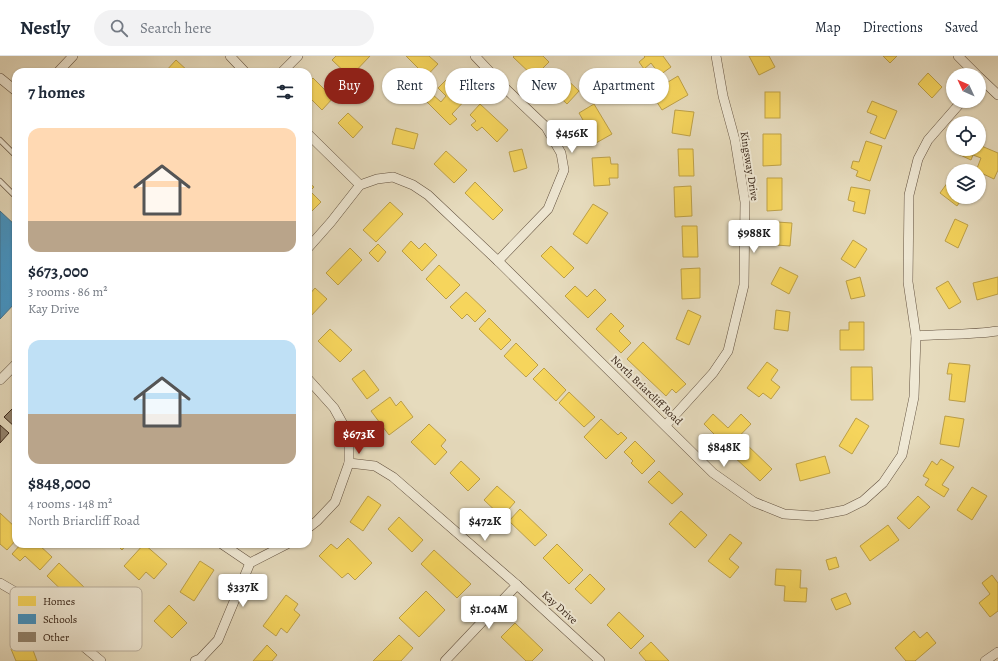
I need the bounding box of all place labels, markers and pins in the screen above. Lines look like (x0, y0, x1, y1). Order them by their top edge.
pin: $456K (544, 120, 600, 154)
pin: $988K (726, 220, 782, 254)
pin: $673K (331, 421, 387, 455)
pin: $848K (696, 434, 752, 468)
pin: $472K (457, 508, 513, 542)
pin: $337K (215, 574, 271, 608)
pin: $1.04M (456, 596, 522, 630)

